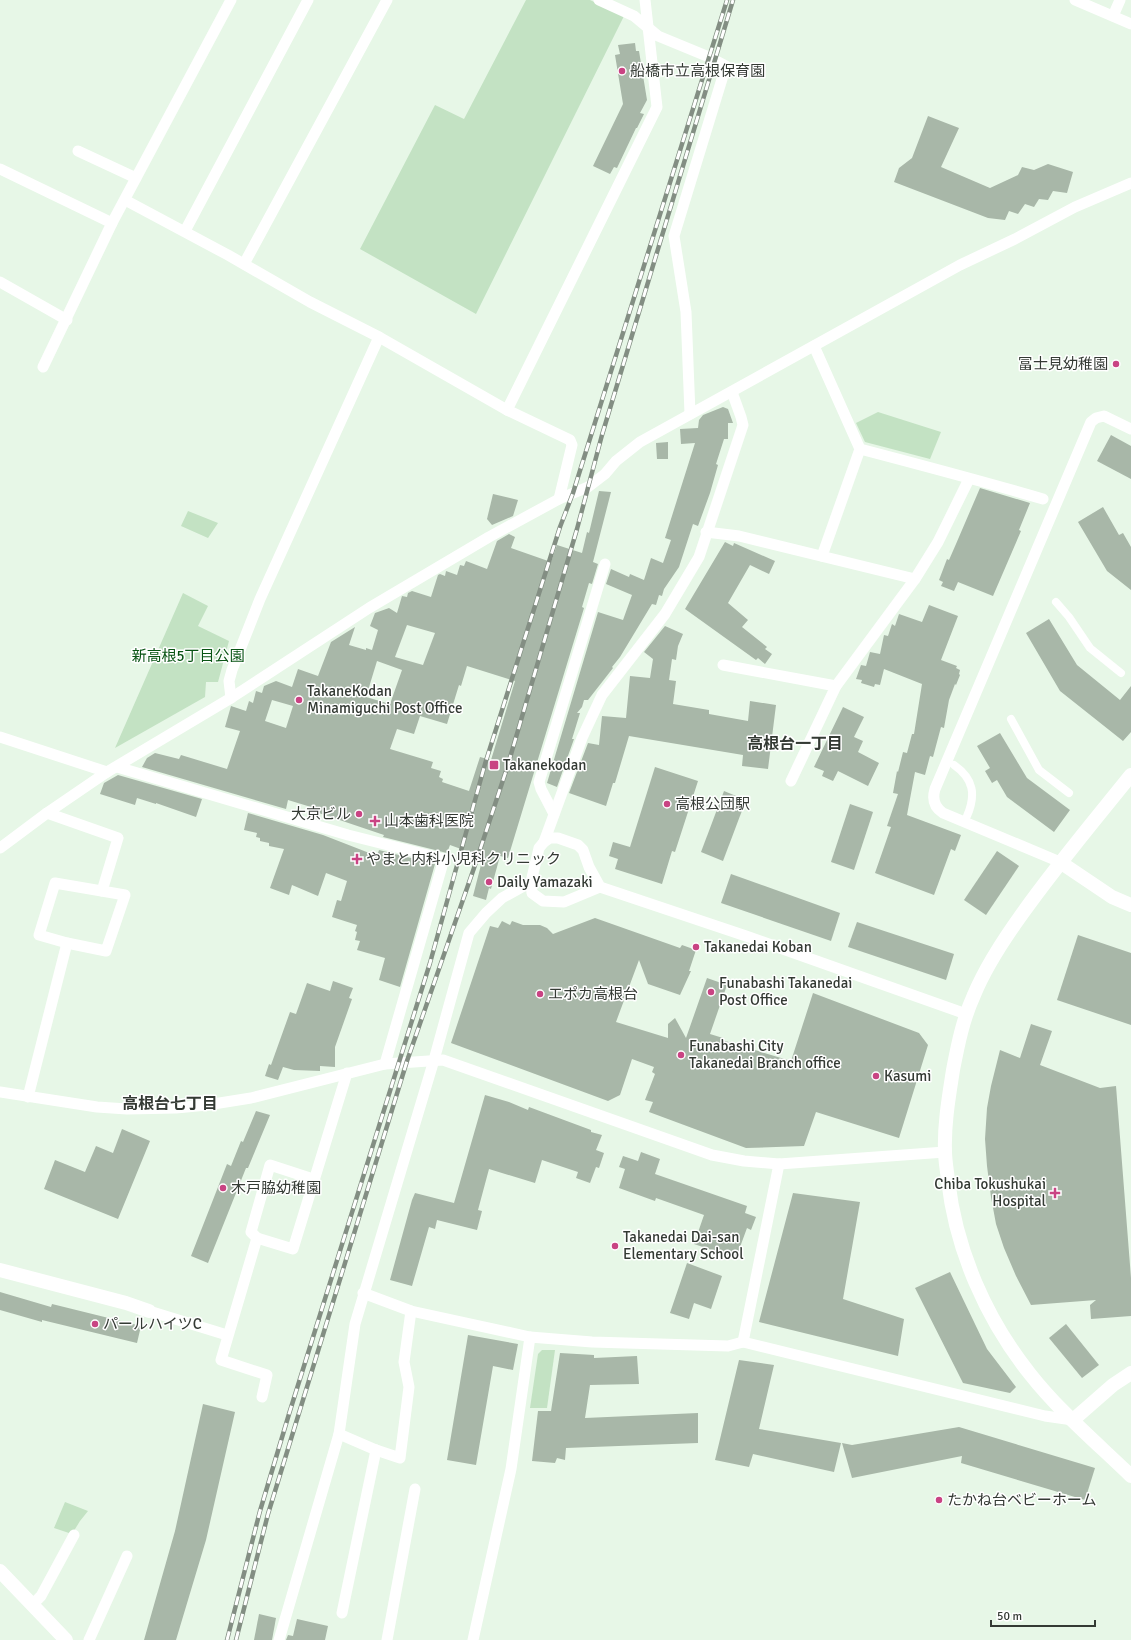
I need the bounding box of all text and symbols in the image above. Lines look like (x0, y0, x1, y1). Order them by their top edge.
place label: 船橋市立高根保育園 (630, 62, 765, 80)
marker: 船橋市立高根保育園 (617, 66, 627, 76)
place label: 冨士見幼稚園 (1018, 355, 1108, 373)
marker: 冨士見幼稚園 (1111, 359, 1121, 369)
park label: 新高根5丁目公園 (131, 647, 245, 665)
place label: TakaneKodan Minamiguchi Post Office (307, 682, 462, 717)
marker: TakaneKodan Minamiguchi Post Office (294, 695, 304, 705)
district label: 高根台一丁目 (747, 734, 843, 754)
place label: Takanekodan (503, 756, 586, 774)
marker: Takanekodan (488, 759, 500, 771)
place label: 高根公団駅 (675, 795, 750, 813)
marker: 高根公団駅 (662, 799, 672, 809)
place label: 大京ビル (291, 805, 351, 823)
marker: 大京ビル (354, 809, 364, 819)
place label: 山本歯科医院 (384, 812, 474, 830)
marker: 山本歯科医院 (369, 815, 381, 827)
place label: やまと内科小児科クリニック (366, 850, 561, 868)
marker: やまと内科小児科クリニック (351, 853, 363, 865)
place label: Daily Yamazaki (497, 873, 593, 891)
marker: Daily Yamazaki (484, 877, 494, 887)
place label: Takanedai Koban (704, 938, 812, 956)
marker: Takanedai Koban (691, 942, 701, 952)
place label: Funabashi Takanedai Post Office (719, 974, 852, 1009)
place label: エポカ高根台 (548, 985, 638, 1003)
marker: Funabashi Takanedai Post Office (706, 987, 716, 997)
marker: エポカ高根台 (535, 989, 545, 999)
place label: Funabashi City Takanedai Branch office (689, 1037, 841, 1072)
marker: Funabashi City Takanedai Branch office (676, 1050, 686, 1060)
place label: Kasumi (884, 1067, 931, 1085)
marker: Kasumi (871, 1071, 881, 1081)
district label: 高根台七丁目 (122, 1094, 218, 1114)
place label: Chiba Tokushukai Hospital (934, 1175, 1046, 1210)
place label: 木戸脇幼稚園 (231, 1179, 321, 1197)
marker: 木戸脇幼稚園 (218, 1183, 228, 1193)
marker: Chiba Tokushukai Hospital (1049, 1187, 1061, 1199)
place label: Takanedai Dai-san Elementary School (623, 1228, 744, 1263)
marker: Takanedai Dai-san Elementary School (610, 1241, 620, 1251)
place label: パールハイツC (103, 1315, 202, 1333)
marker: パールハイツC (90, 1319, 100, 1329)
place label: たかね台ベビーホーム (947, 1491, 1097, 1509)
marker: たかね台ベビーホーム (934, 1495, 944, 1505)
scale bar (991, 1602, 1095, 1628)
text: 50 m (997, 1609, 1022, 1624)

